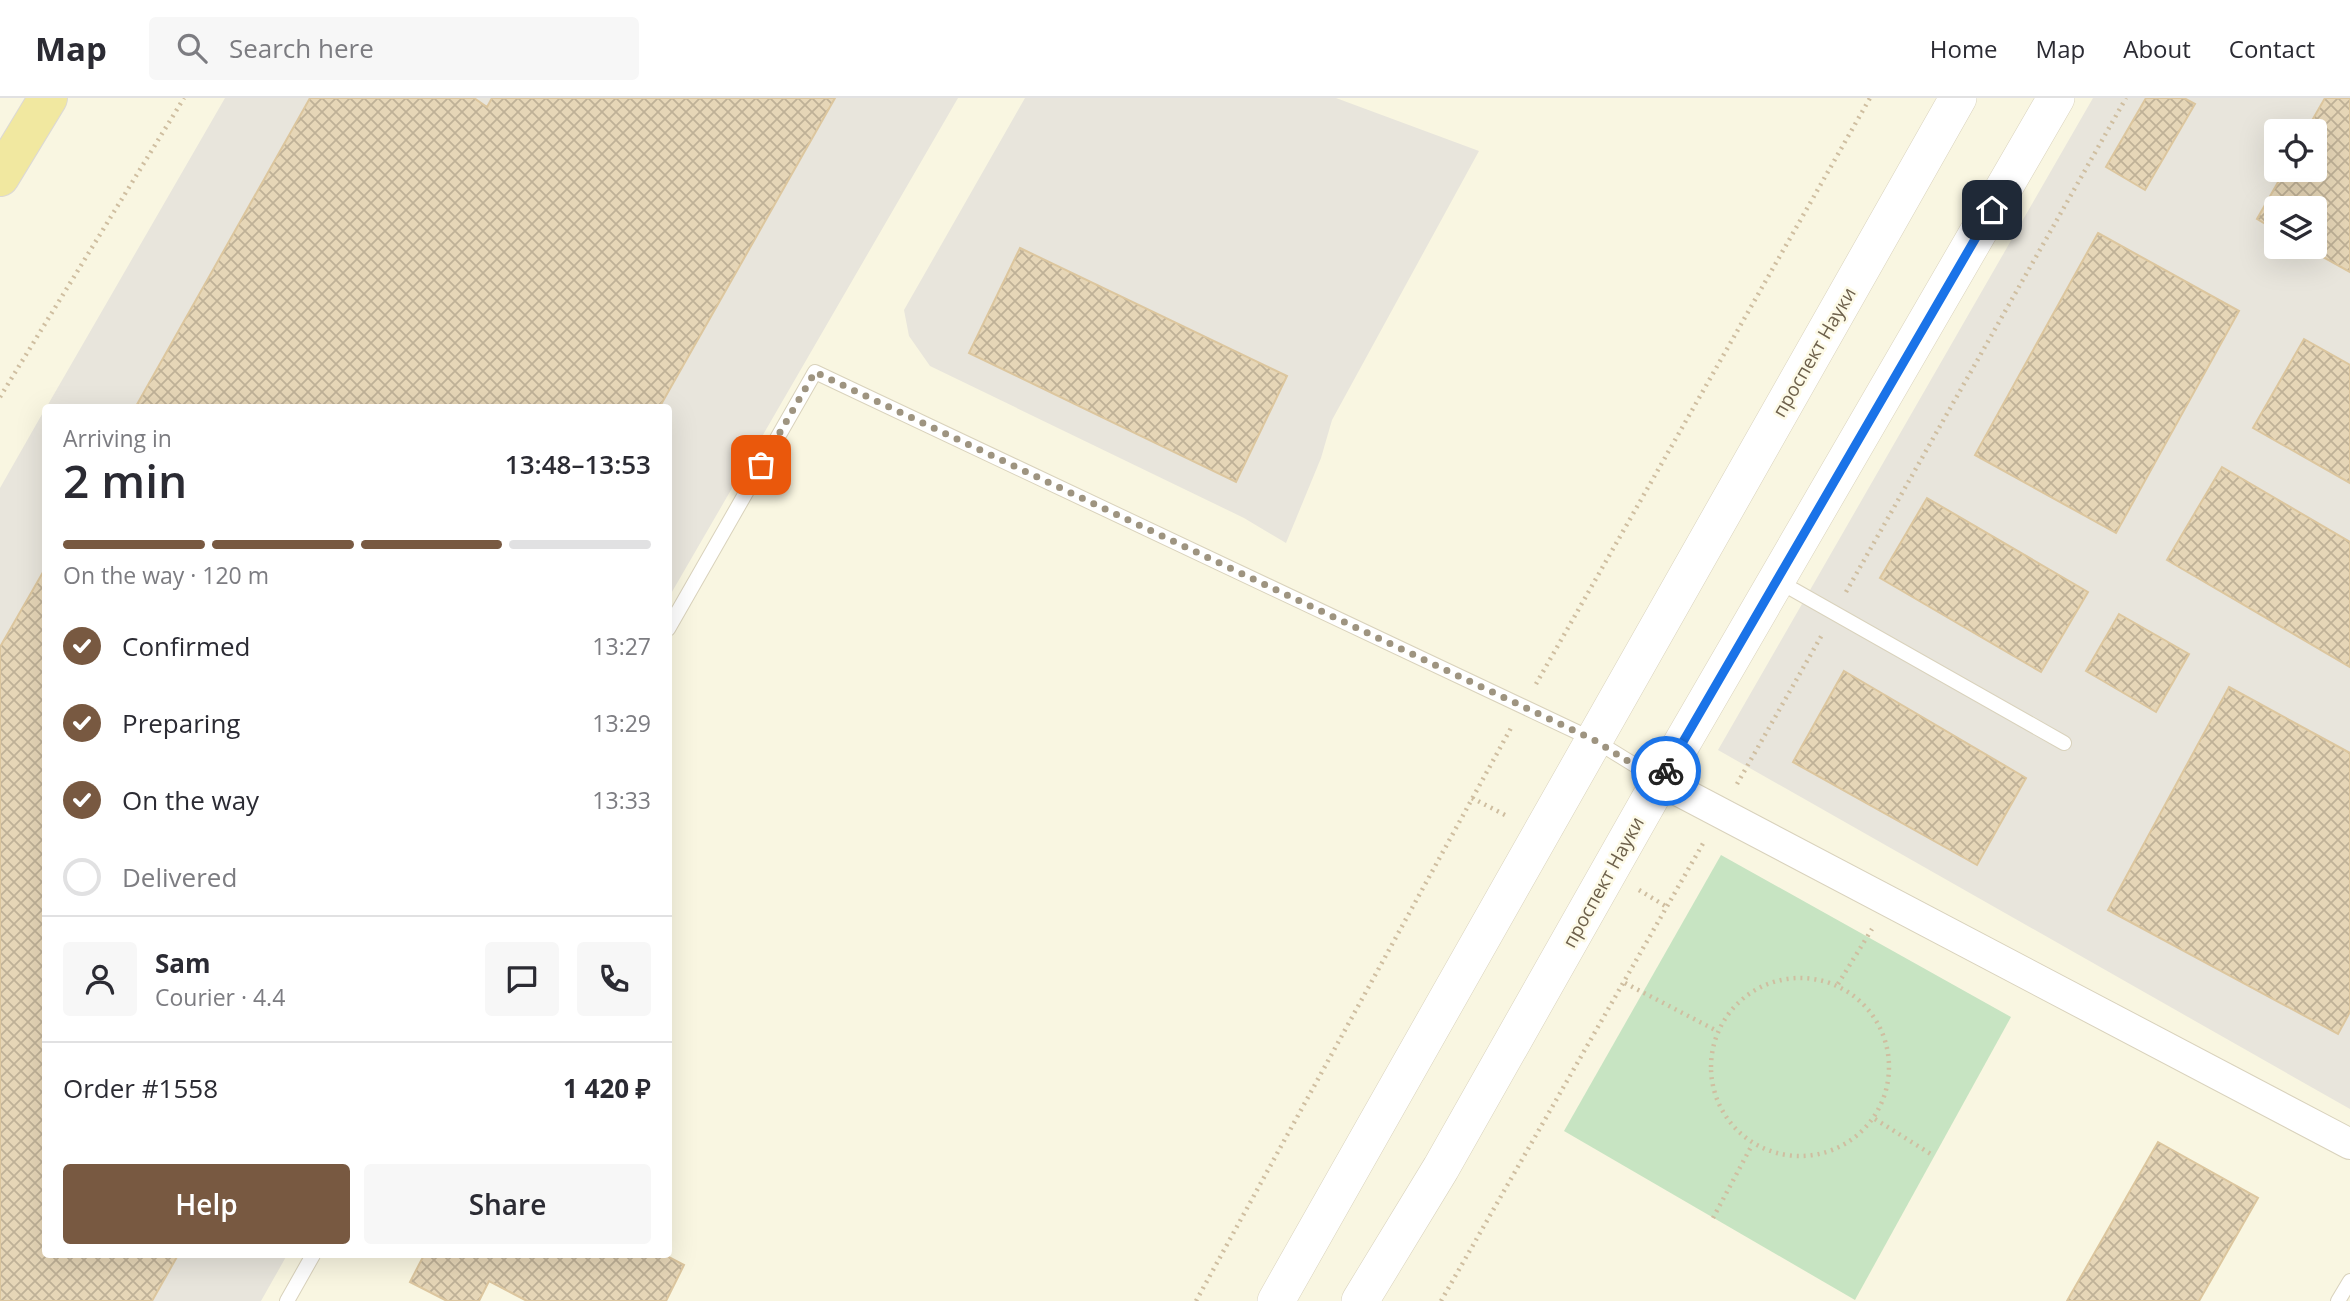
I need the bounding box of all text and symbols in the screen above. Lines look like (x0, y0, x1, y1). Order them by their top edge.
search box (149, 17, 639, 80)
text: Map (35, 26, 107, 71)
icon: search (173, 29, 211, 67)
text: Search here (229, 30, 374, 66)
text: Home (1930, 32, 1998, 65)
text: Map (2036, 32, 2085, 65)
text: About (2123, 32, 2191, 65)
text: Contact (2229, 32, 2315, 65)
map controls (2264, 119, 2327, 259)
button: locate (2264, 119, 2327, 182)
pin (1962, 180, 2022, 240)
icon: home (1973, 191, 2011, 229)
button: layers (2264, 196, 2327, 259)
street label: проспект Науки (1766, 282, 1862, 422)
text: Arriving in (63, 422, 172, 454)
pin (731, 435, 791, 495)
text: 13:48–13:53 (505, 446, 651, 482)
icon: bag (742, 446, 780, 484)
text: 2 min (63, 449, 187, 511)
text: On the way · 120 m (63, 559, 269, 591)
icon: check (63, 627, 101, 665)
text: Confirmed (122, 628, 250, 664)
text: 13:27 (592, 630, 651, 662)
icon: check (63, 704, 101, 742)
text: Preparing (122, 705, 240, 741)
text: 13:29 (592, 707, 651, 739)
courier (1631, 736, 1701, 806)
icon: bike (1647, 752, 1685, 790)
icon: check (63, 781, 101, 819)
text: On the way (122, 782, 259, 818)
text: 13:33 (592, 784, 651, 816)
street label: проспект Науки (1556, 812, 1650, 952)
text: Delivered (122, 859, 237, 895)
button: person (63, 942, 137, 1016)
button: chat (485, 942, 559, 1016)
button: phone (577, 942, 651, 1016)
text: Sam (155, 945, 211, 981)
text: Courier · 4.4 (155, 981, 285, 1013)
text: Order #1558 (63, 1070, 218, 1106)
text: 1 420 ₽ (563, 1070, 651, 1106)
button: Help (63, 1164, 350, 1244)
button: Share (364, 1164, 651, 1244)

